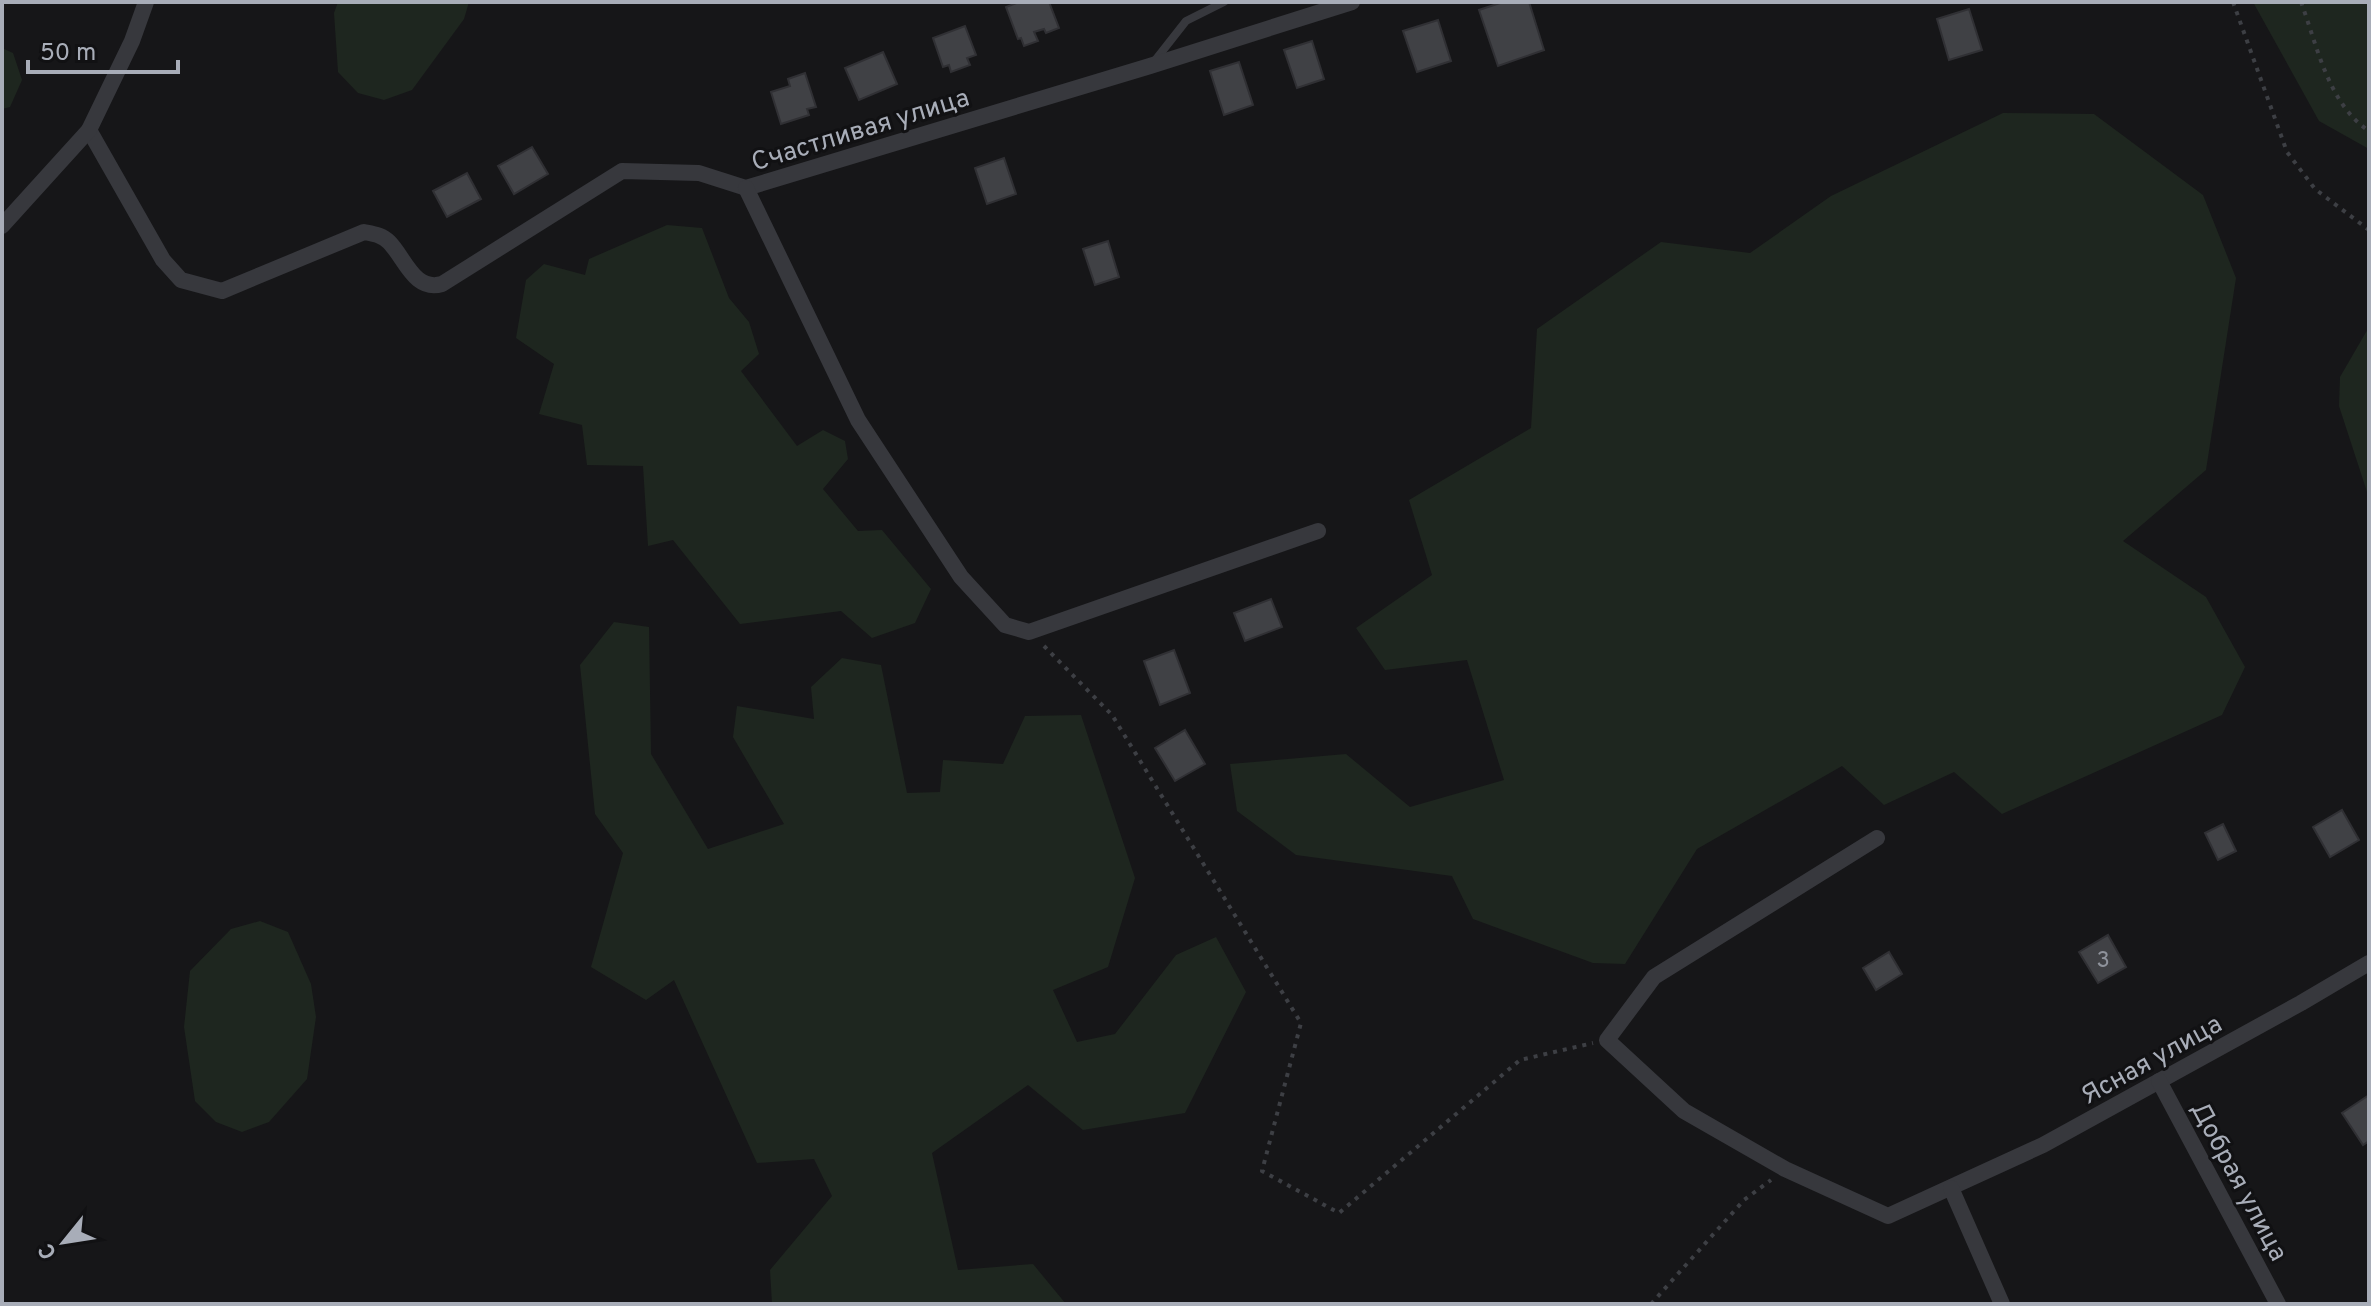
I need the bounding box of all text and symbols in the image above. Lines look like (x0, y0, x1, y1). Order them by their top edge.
scale bar (28, 24, 178, 74)
text: 50 m (40, 39, 96, 69)
street label: Счастливая улица (748, 83, 974, 180)
house number: 3 (2096, 948, 2110, 975)
street label: Ясная улица (2076, 1009, 2229, 1114)
street label: Добрая улица (2182, 1097, 2294, 1268)
north arrow (24, 1202, 104, 1282)
text: С (34, 1238, 64, 1264)

